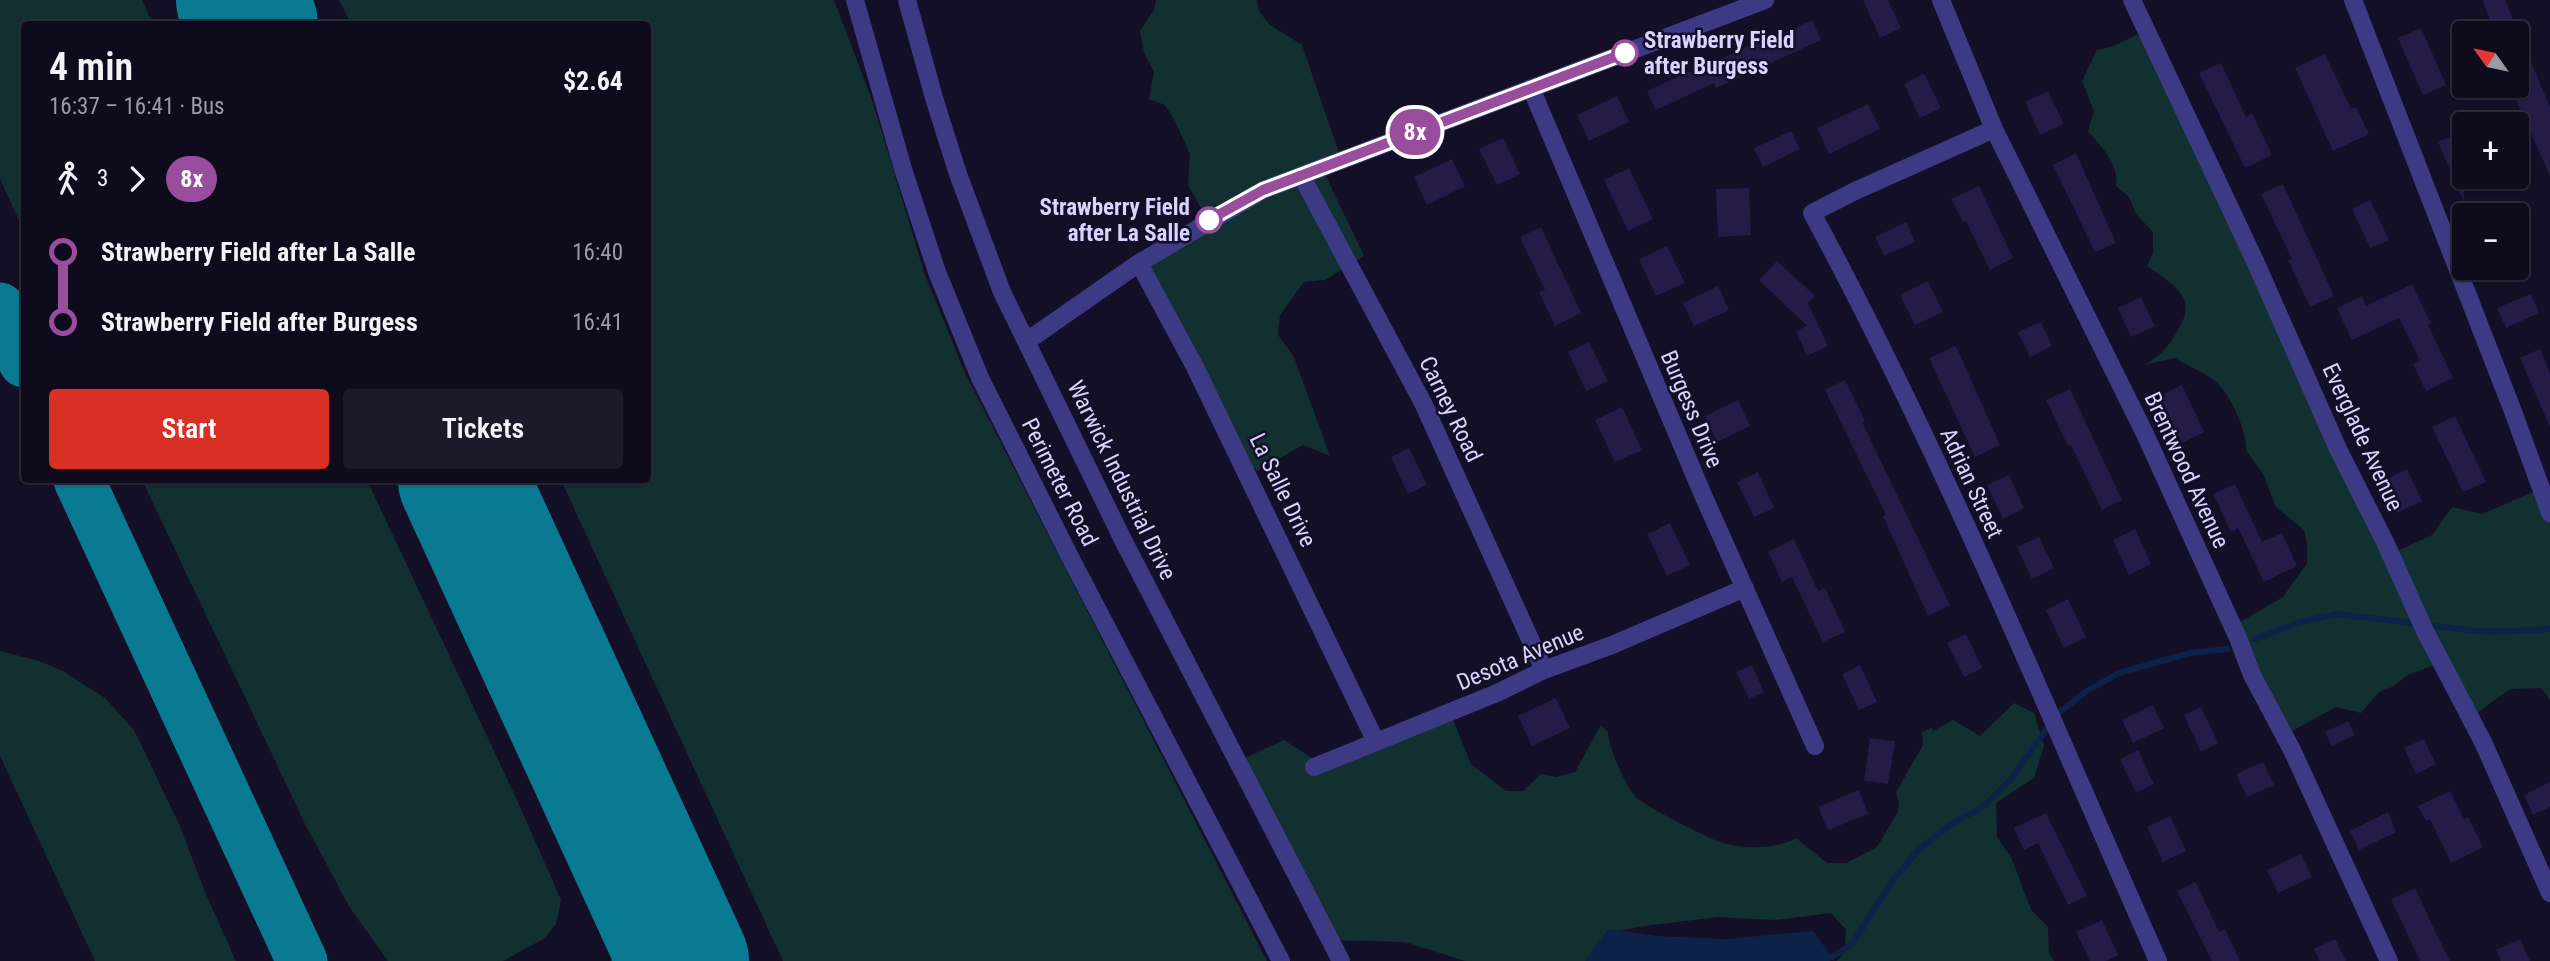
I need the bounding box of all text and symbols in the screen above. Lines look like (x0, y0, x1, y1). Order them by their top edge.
north arrow (2452, 21, 2529, 98)
map controls (2452, 21, 2529, 280)
place label: Strawberry Field after Burgess (1644, 27, 1794, 80)
marker: Strawberry Field after Burgess (1612, 40, 1638, 66)
text: 4 min (49, 45, 133, 89)
text: $2.64 (563, 66, 623, 96)
text: 16:37 – 16:41 · Bus (49, 93, 225, 120)
line badge: 8x (1384, 109, 1446, 155)
button: + (2452, 112, 2529, 189)
text: 8x (1404, 118, 1426, 146)
icon: walk (49, 160, 87, 198)
icon: forward (118, 160, 156, 198)
text: 3 (97, 165, 108, 192)
text: 8x (180, 165, 203, 193)
place label: Strawberry Field after La Salle (1040, 194, 1190, 247)
button: − (2452, 203, 2529, 280)
marker: Strawberry Field after La Salle (1196, 207, 1222, 233)
text: Strawberry Field after La Salle (101, 237, 415, 267)
text: 16:40 (572, 239, 623, 266)
text: Strawberry Field after Burgess (101, 307, 418, 337)
text: 16:41 (572, 309, 623, 336)
street label: Burgess Drive (1655, 347, 1728, 472)
street label: Carney Road (1413, 352, 1488, 466)
street label: Everglade Avenue (2317, 359, 2409, 515)
street label: Warwick Industrial Drive (1062, 376, 1182, 584)
street label: Brentwood Avenue (2139, 388, 2234, 553)
button: Start (49, 389, 329, 469)
button: Tickets (343, 389, 623, 469)
street label: Perimeter Road (1016, 414, 1103, 551)
street label: Adrian Street (1934, 424, 2009, 543)
street label: La Salle Drive (1244, 429, 1322, 551)
street label: Desota Avenue (1453, 619, 1588, 696)

